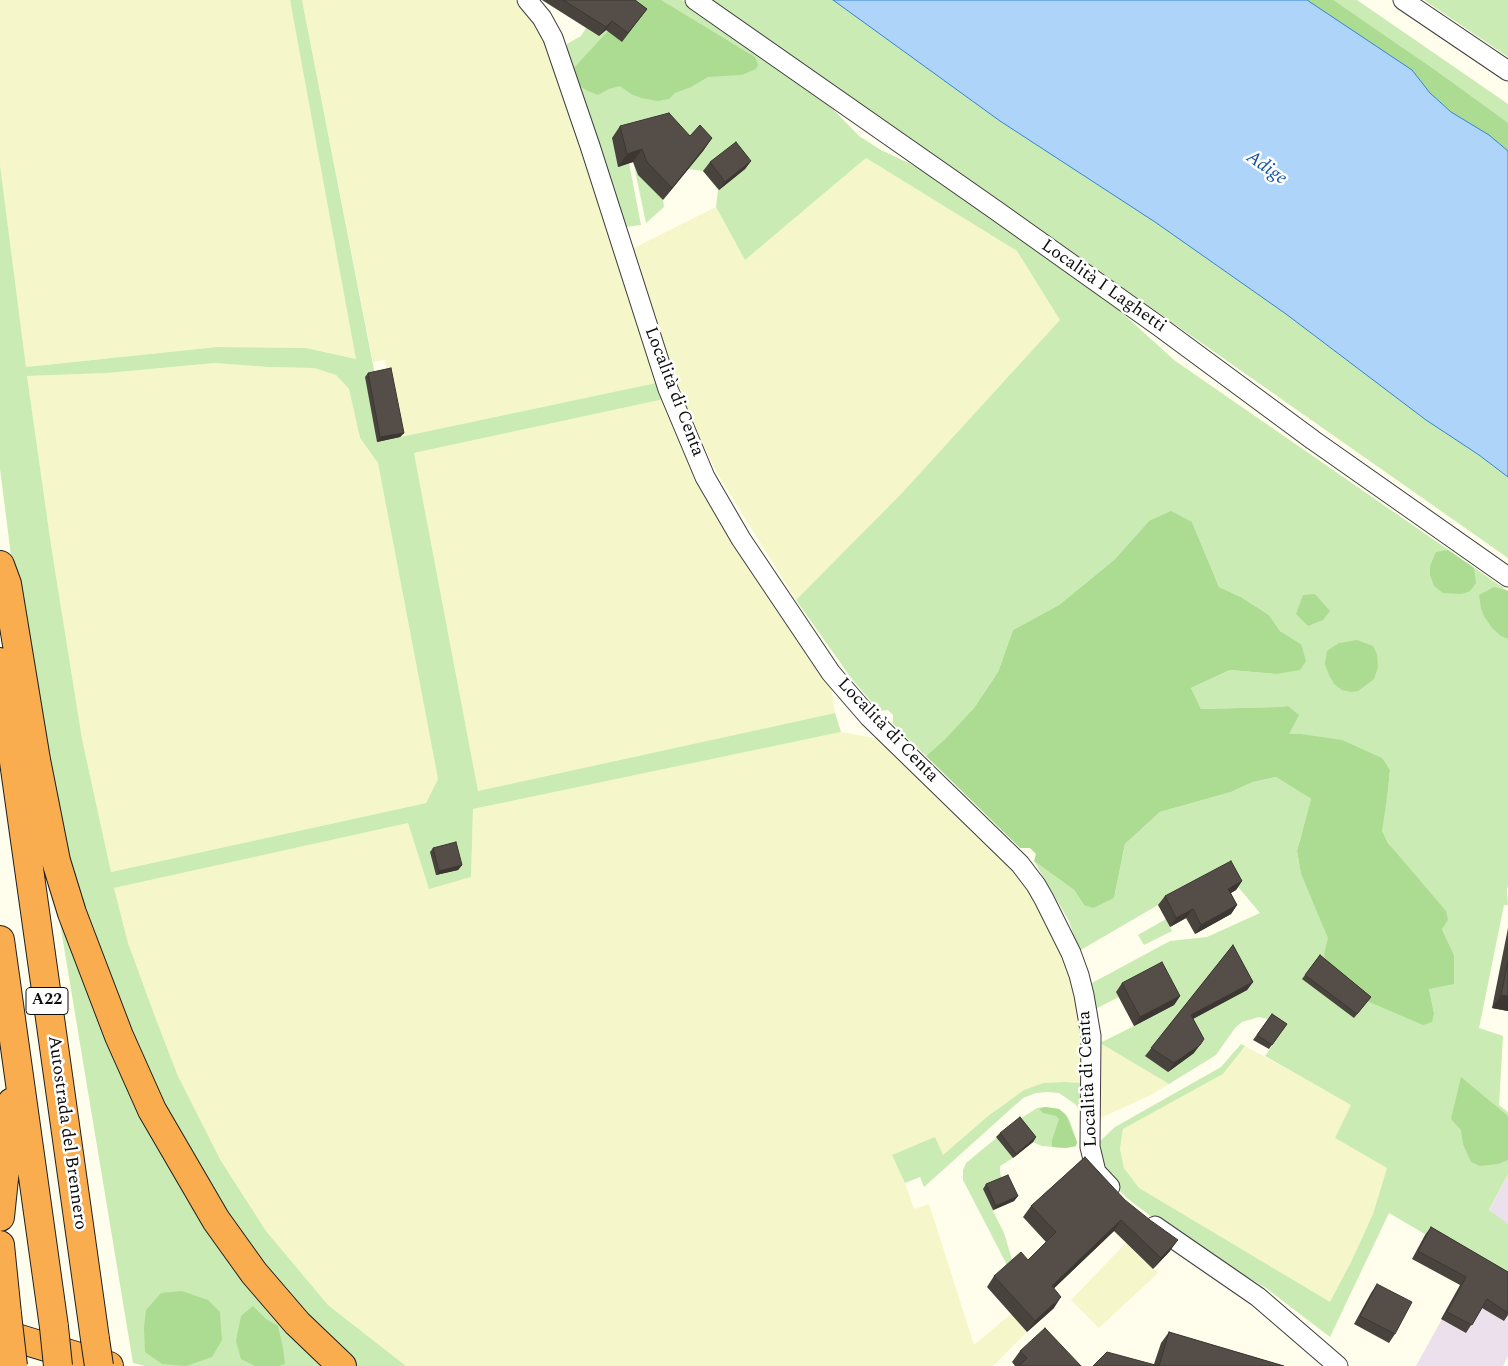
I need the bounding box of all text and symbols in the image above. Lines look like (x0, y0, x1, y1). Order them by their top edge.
water label: Adige (1241, 147, 1291, 191)
street label: Località I Laghetti (1036, 236, 1170, 338)
street label: Località di Centa (638, 324, 708, 460)
street label: Località di Centa (832, 674, 942, 788)
road number: A22 (26, 988, 68, 1014)
street label: Località di Centa (1075, 1010, 1103, 1148)
street label: Autostrada del Brennero (42, 1035, 90, 1231)

